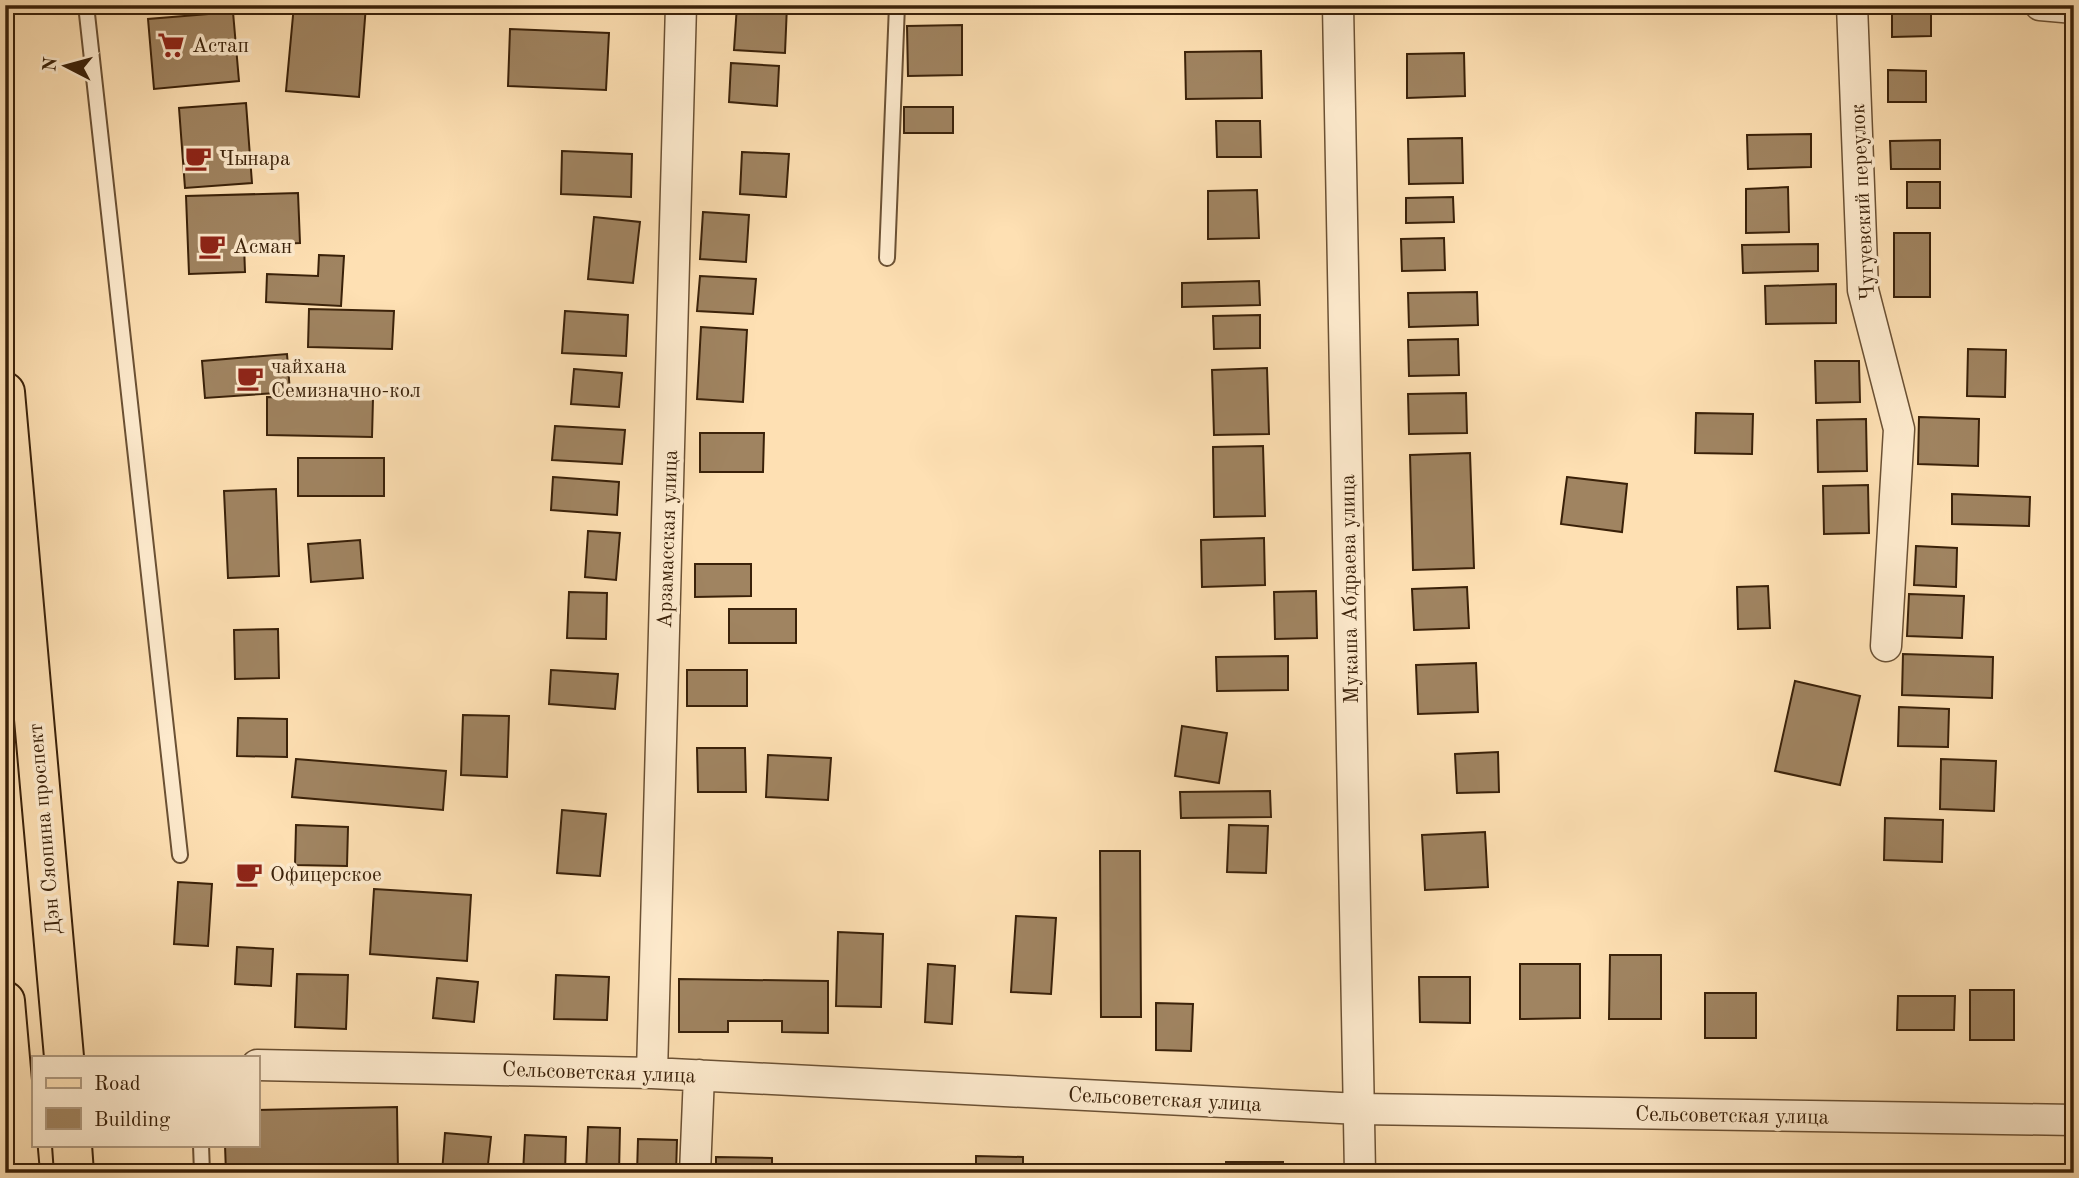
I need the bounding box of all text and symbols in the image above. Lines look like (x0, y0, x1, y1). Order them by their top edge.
supermarket icon: Астап (156, 30, 186, 60)
north arrow (32, 32, 102, 102)
place label: Астап (192, 36, 249, 57)
text: N (41, 56, 62, 73)
street label: Чугуевский переулок (1848, 103, 1879, 301)
cafe icon: Чынара (183, 143, 213, 173)
place label: Чынара (219, 149, 290, 170)
cafe icon: Асман (197, 231, 227, 261)
place label: Асман (233, 237, 292, 258)
place label: чайхана Семизначно-кол (271, 357, 421, 402)
cafe icon: чайхана Семизначно-кол (235, 363, 265, 393)
street label: Арзамасская улица (655, 449, 682, 629)
street label: Мукаша Абдраева улица (1338, 474, 1363, 704)
street label: Дэн Сяопина проспект (26, 722, 65, 935)
cafe icon: Офицерское (234, 859, 264, 889)
place label: Офицерское (270, 865, 382, 886)
legend (32, 1056, 259, 1146)
street label: Сельсоветская улица (502, 1060, 696, 1087)
text: Road (94, 1074, 141, 1095)
street label: Сельсоветская улица (1068, 1085, 1262, 1116)
street label: Сельсоветская улица (1635, 1104, 1829, 1129)
text: Building (94, 1110, 171, 1131)

